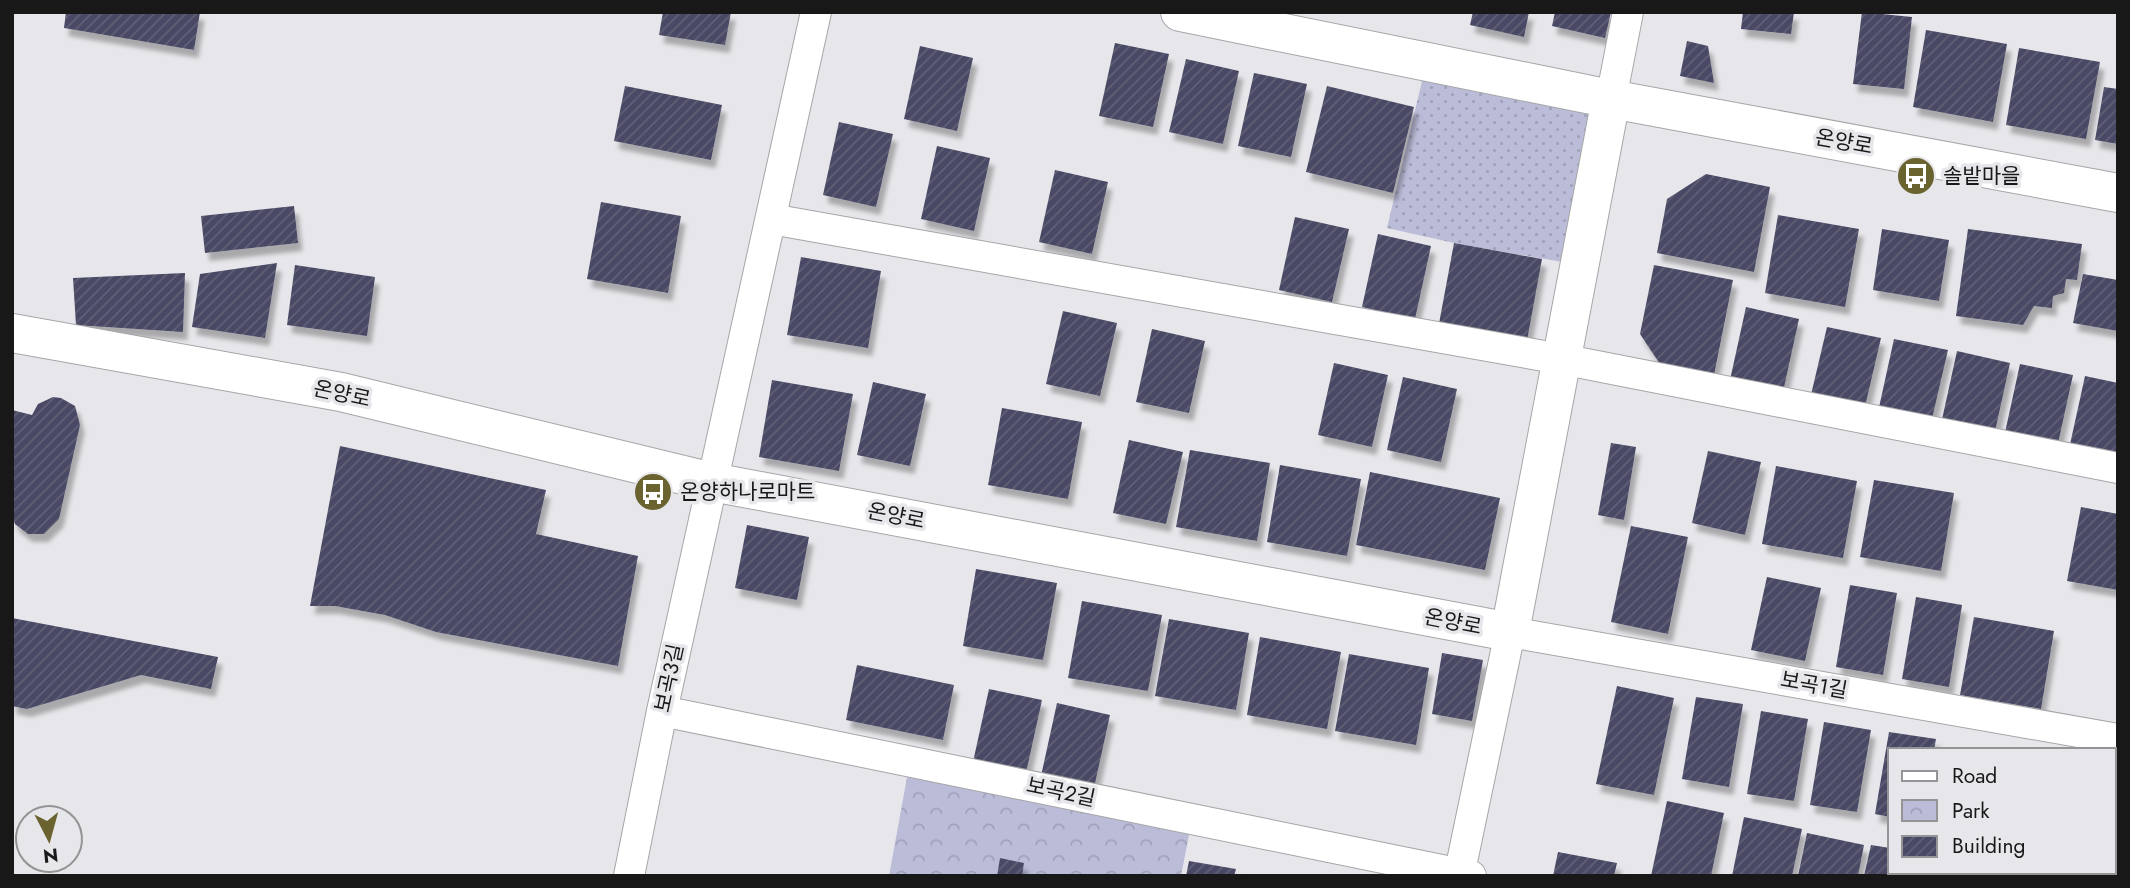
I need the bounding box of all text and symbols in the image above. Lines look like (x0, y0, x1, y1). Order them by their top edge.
street label: 온양로 (1813, 122, 1875, 162)
bus stop icon: 솔밭마을 (1895, 155, 1937, 197)
place label: 솔밭마을 (1943, 161, 2020, 191)
street label: 온양로 (311, 373, 373, 415)
bus stop icon: 온양하나로마트 (632, 471, 674, 513)
place label: 온양하나로마트 (680, 477, 815, 507)
street label: 온양로 (865, 496, 927, 536)
street label: 온양로 (1422, 602, 1484, 642)
street label: 보곡3길 (647, 641, 691, 715)
street label: 보곡1길 (1778, 664, 1850, 706)
legend (1888, 748, 2116, 874)
text: Road (1952, 761, 1997, 791)
street label: 보곡2길 (1024, 770, 1098, 814)
text: Park (1952, 796, 1990, 826)
north arrow (14, 804, 84, 874)
text: Building (1952, 831, 2025, 861)
text: N (42, 841, 60, 870)

